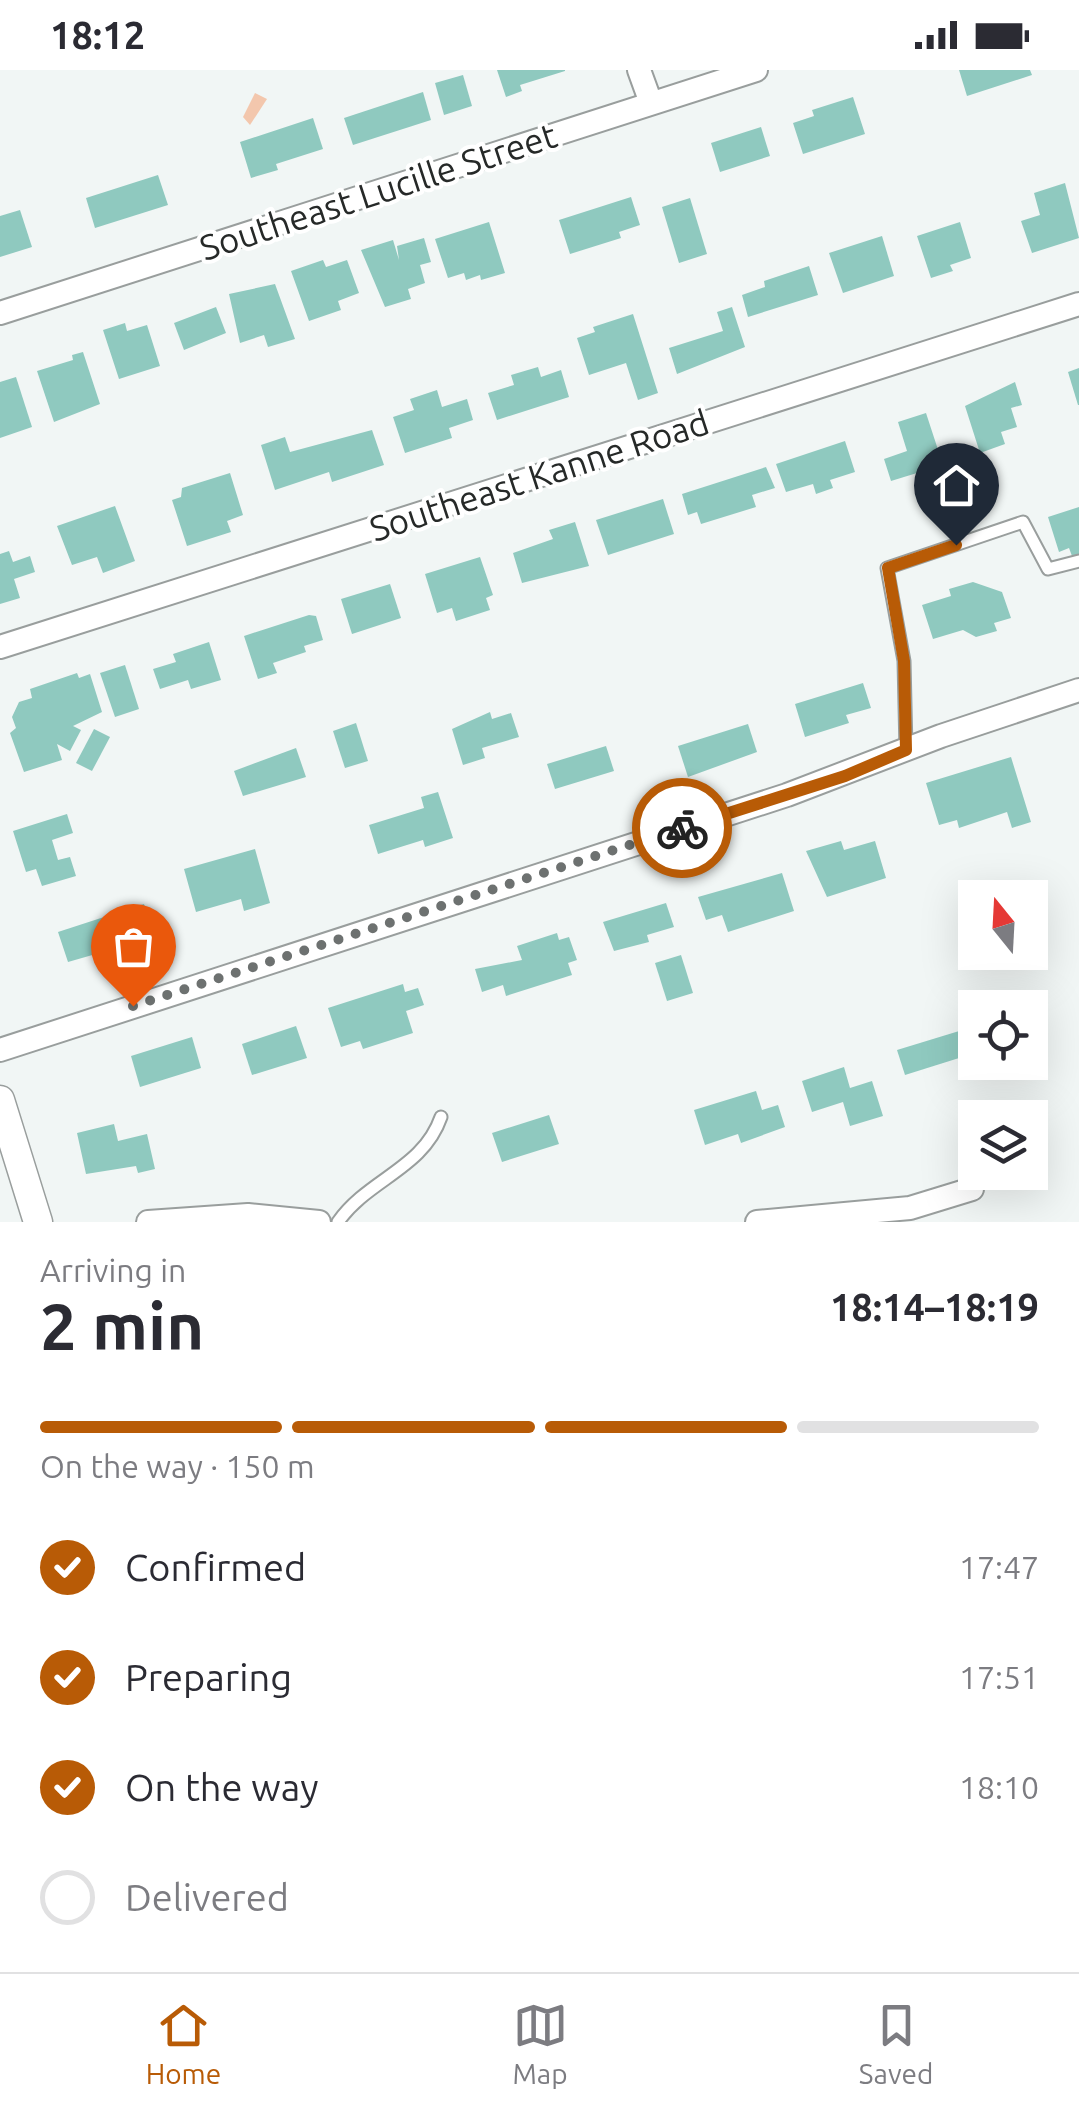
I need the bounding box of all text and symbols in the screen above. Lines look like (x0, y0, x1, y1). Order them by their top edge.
text: 18:12 (50, 14, 145, 56)
street label: Southeast Lucille Street (195, 114, 562, 268)
street label: Southeast Kanne Road (364, 401, 714, 549)
pin (914, 443, 999, 546)
icon: home (929, 458, 984, 513)
courier (632, 778, 732, 878)
icon: bike (655, 801, 710, 856)
north arrow (958, 880, 1048, 970)
map controls (958, 880, 1048, 1190)
pin (91, 904, 176, 1007)
icon: bag (106, 919, 161, 974)
button: locate (958, 990, 1048, 1080)
button: layers (958, 1100, 1048, 1190)
text: Arriving in (40, 1252, 186, 1288)
text: 18:14–18:19 (830, 1286, 1039, 1328)
text: 2 min (40, 1289, 204, 1362)
text: On the way · 150 m (40, 1448, 315, 1484)
icon: check (40, 1540, 95, 1595)
text: Confirmed (125, 1546, 306, 1588)
text: 17:47 (959, 1549, 1039, 1585)
icon: check (40, 1650, 95, 1705)
text: Preparing (125, 1656, 292, 1698)
text: 17:51 (959, 1659, 1039, 1695)
icon: check (40, 1760, 95, 1815)
text: On the way (125, 1766, 318, 1808)
text: 18:10 (959, 1769, 1039, 1805)
text: Delivered (125, 1876, 289, 1918)
tab: Home (146, 1998, 221, 2089)
tab: Map (512, 1998, 568, 2089)
tab: Saved (859, 1998, 933, 2089)

